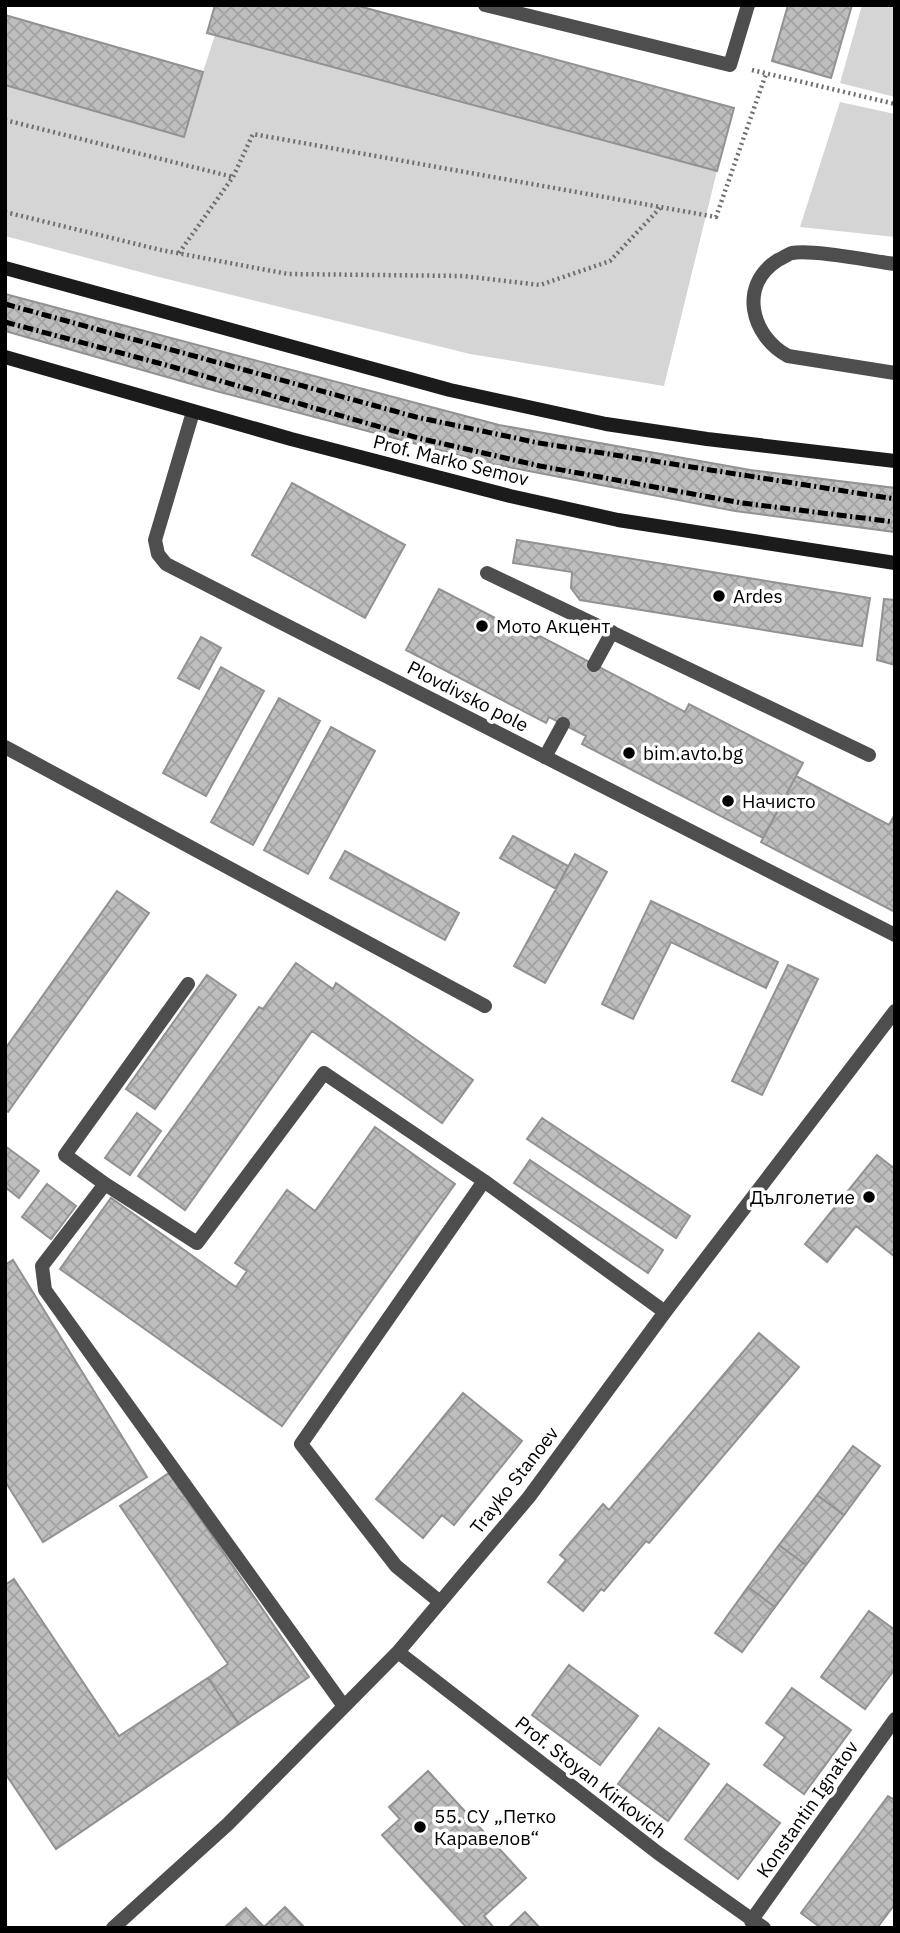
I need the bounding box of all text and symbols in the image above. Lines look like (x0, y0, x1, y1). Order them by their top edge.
street label: Prof. Marko Semov (371, 429, 531, 491)
place label: Ardes (733, 584, 783, 608)
marker: Ardes (711, 588, 727, 604)
place label: Мото Акцент (496, 614, 610, 638)
marker: Мото Акцент (474, 618, 490, 634)
street label: Plovdivsko pole (403, 655, 533, 737)
place label: bim.avto.bg (643, 741, 743, 765)
marker: bim.avto.bg (621, 745, 637, 761)
place label: Начисто (742, 789, 816, 813)
marker: Начисто (720, 793, 736, 809)
place label: Дълголетие (750, 1185, 855, 1209)
marker: Дълголетие (861, 1189, 877, 1205)
street label: Trayko Stanoev (464, 1421, 564, 1539)
street label: Prof. Stoyan Kirkovich (511, 1711, 671, 1843)
street label: Konstantin Ignatov (751, 1736, 863, 1882)
place label: 55. СУ „Петко Каравелов“ (434, 1804, 556, 1850)
marker: 55. СУ „Петко Каравелов“ (412, 1819, 428, 1835)

